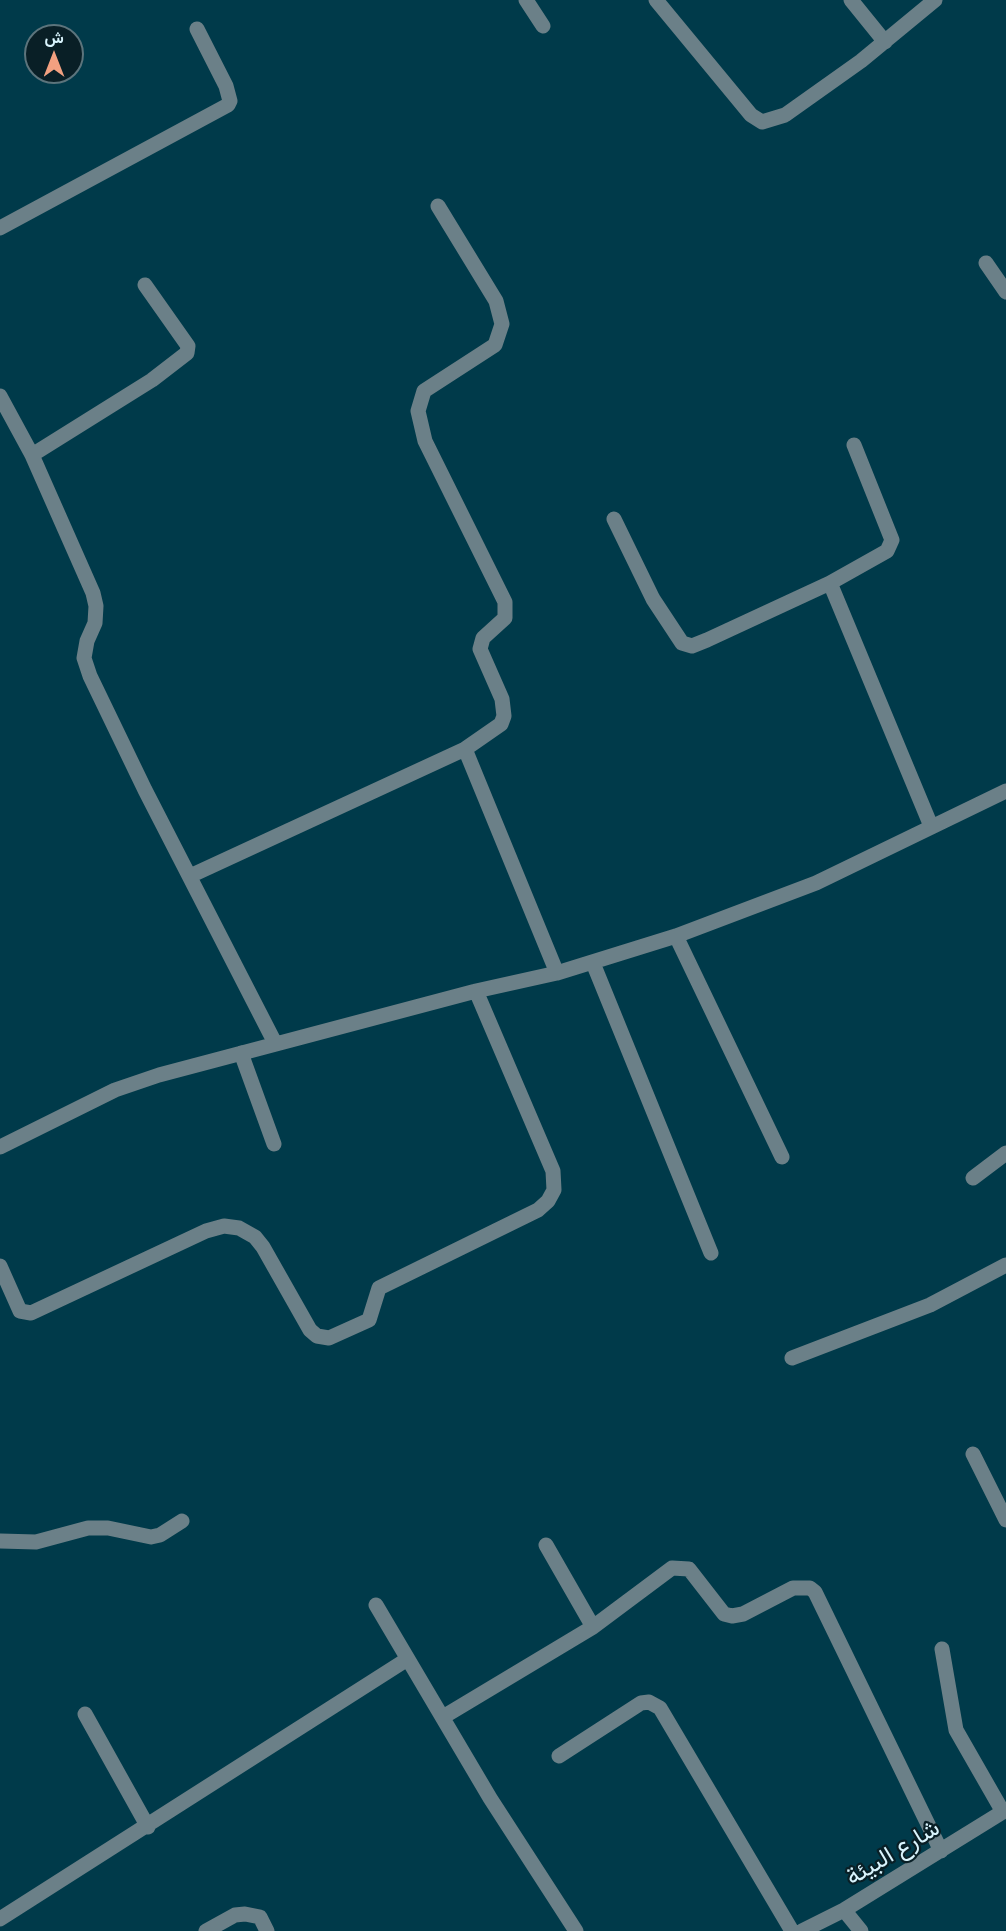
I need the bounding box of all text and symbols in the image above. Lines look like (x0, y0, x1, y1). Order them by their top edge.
north arrow (24, 24, 84, 84)
text: ش (44, 28, 64, 47)
street label: شارع البيئة (841, 1814, 945, 1892)

